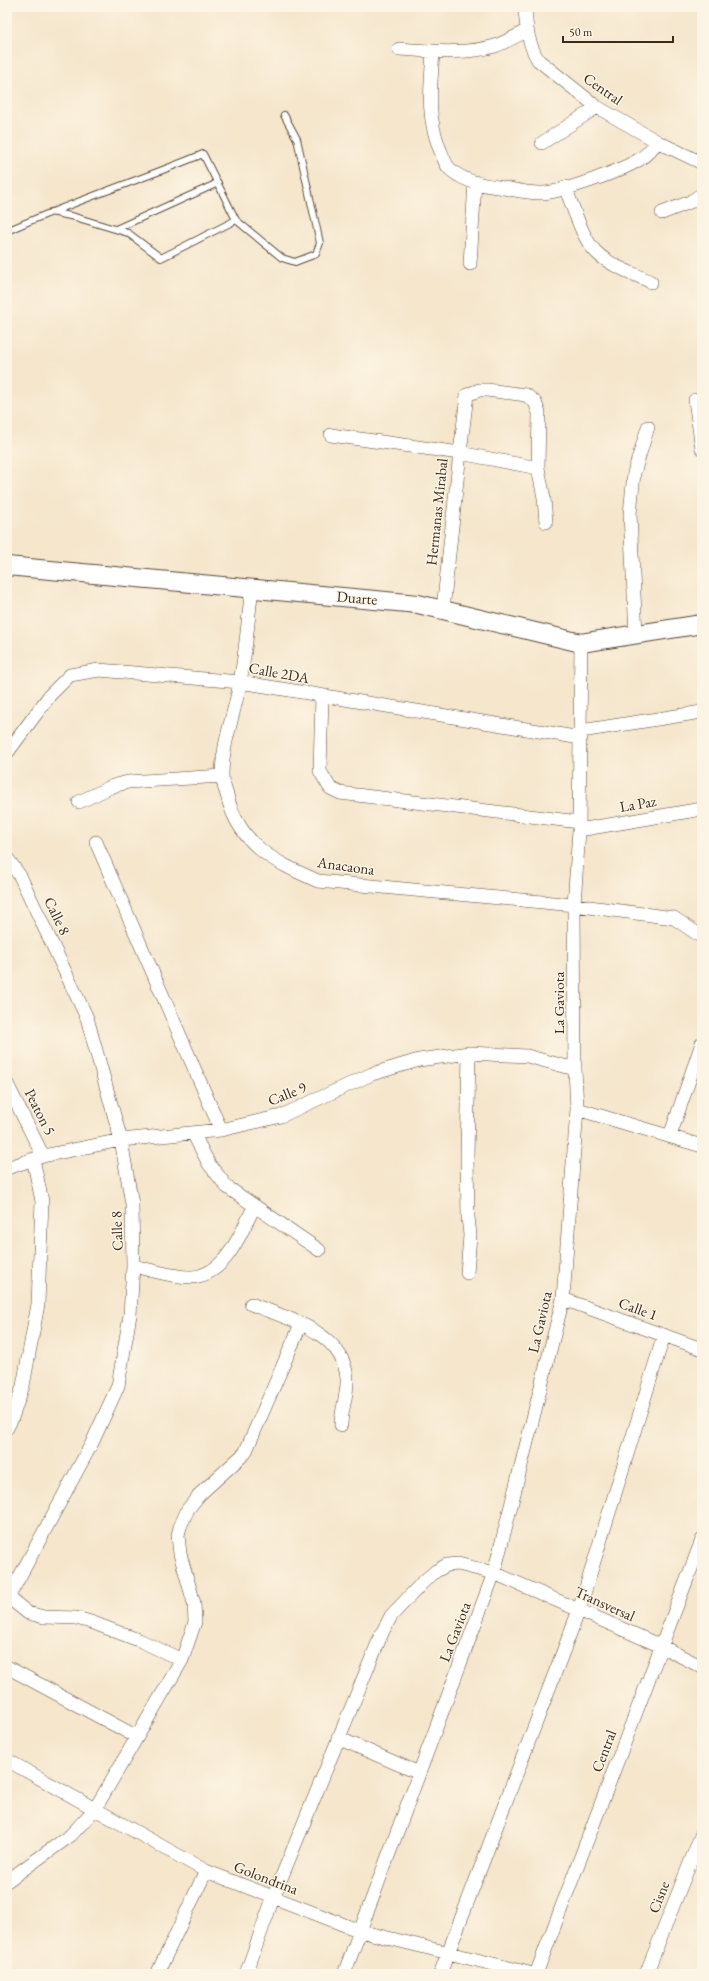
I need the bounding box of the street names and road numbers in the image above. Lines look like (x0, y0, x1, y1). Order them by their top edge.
street label: Central (580, 68, 627, 109)
street label: Hermanas Mirabal (421, 457, 452, 566)
street label: Duarte (336, 586, 378, 609)
street label: Calle 2DA (247, 658, 311, 687)
street label: La Paz (618, 791, 658, 816)
street label: Anacaona (315, 852, 376, 879)
street label: Calle 8 (40, 894, 75, 938)
street label: La Gaviota (549, 972, 568, 1034)
street label: Calle 9 (265, 1077, 309, 1110)
street label: Peaton 5 (21, 1085, 60, 1138)
street label: Calle 8 (106, 1211, 127, 1251)
street label: La Gaviota (523, 1289, 556, 1355)
street label: Calle 1 (616, 1293, 660, 1324)
street label: Transversal (572, 1582, 639, 1625)
street label: La Gaviota (434, 1599, 475, 1665)
street label: Central (587, 1727, 620, 1775)
street label: Golondrina (231, 1857, 301, 1898)
street label: Cisne (644, 1878, 673, 1916)

